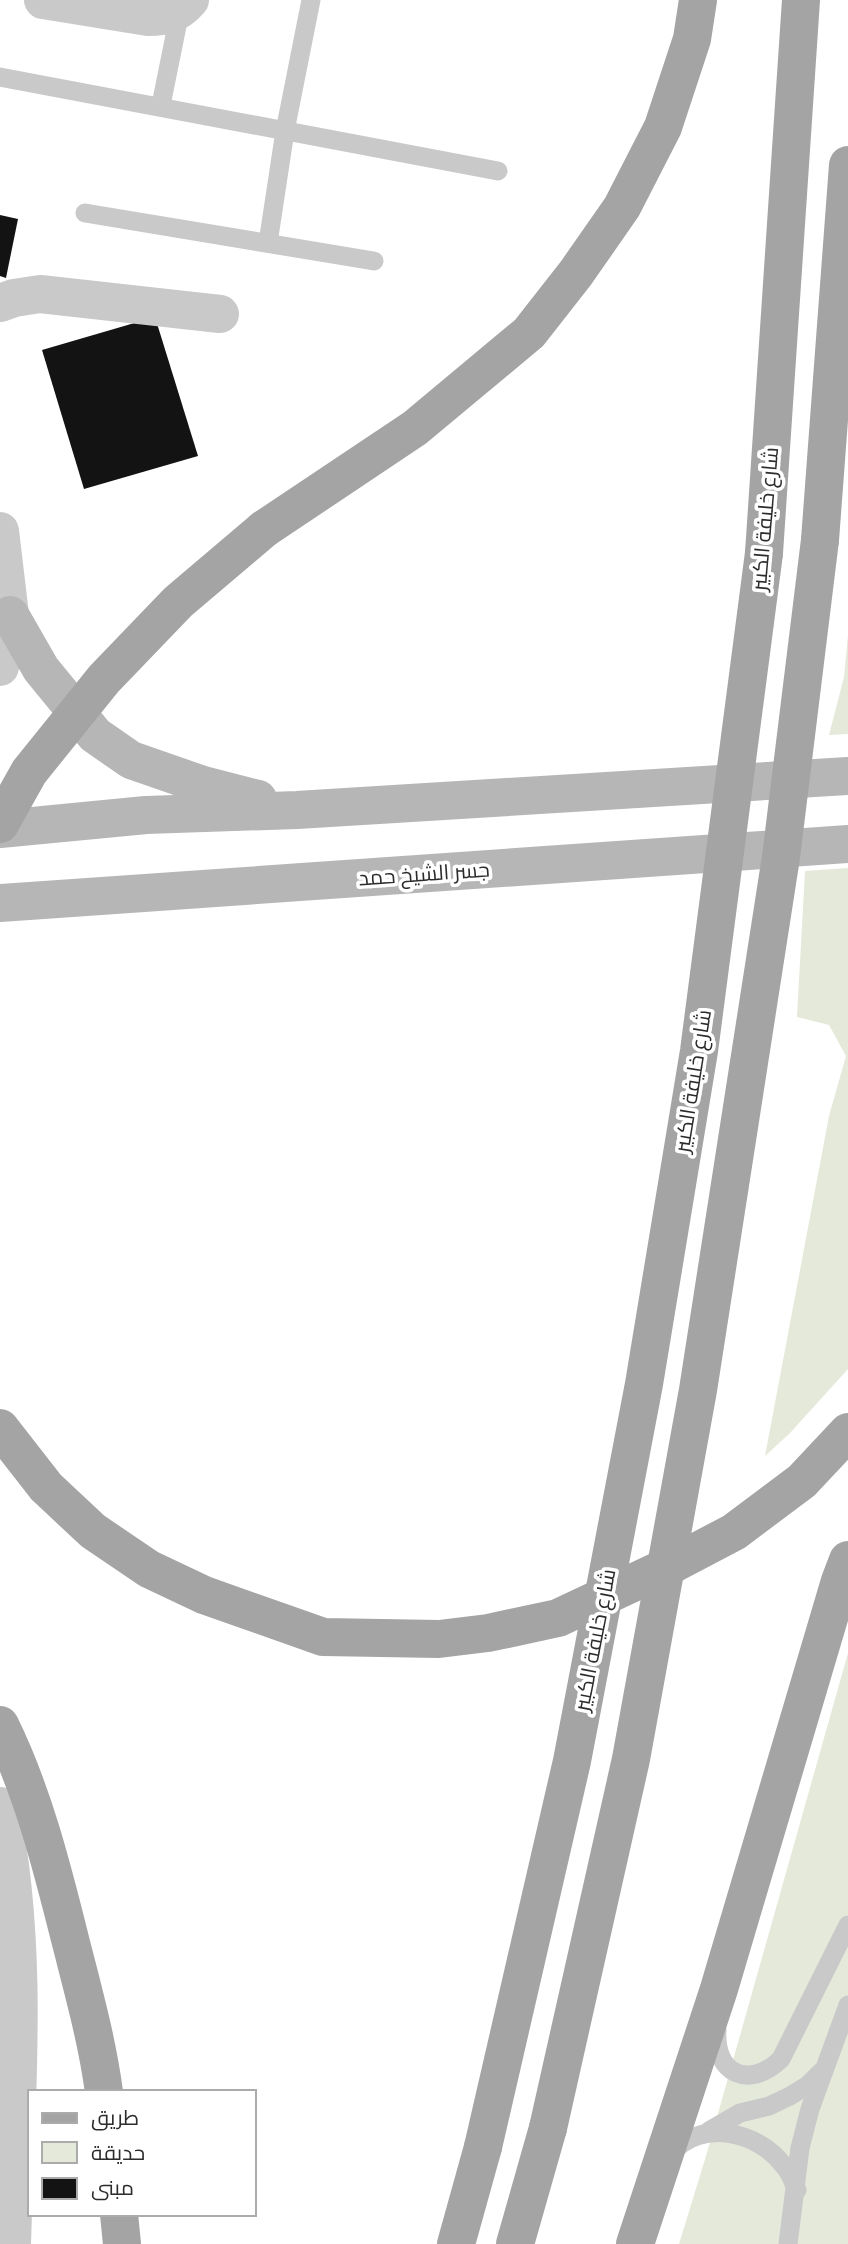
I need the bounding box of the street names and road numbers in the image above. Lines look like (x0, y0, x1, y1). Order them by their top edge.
street label: شارع خليفة الكبير (747, 446, 785, 593)
street label: جسر الشيخ حمد (358, 857, 491, 893)
street label: شارع خليفة الكبير (670, 1008, 718, 1155)
street label: شارع خليفة الكبير (569, 1567, 623, 1715)

